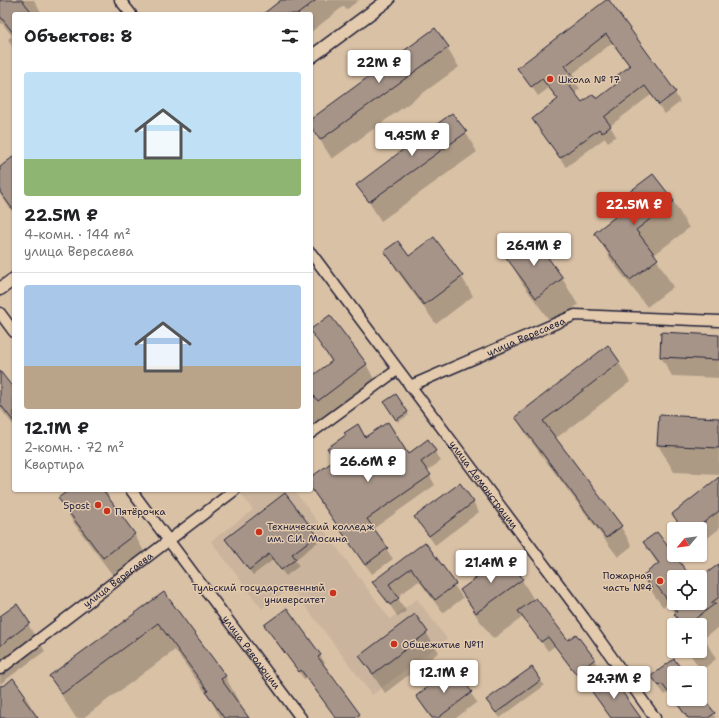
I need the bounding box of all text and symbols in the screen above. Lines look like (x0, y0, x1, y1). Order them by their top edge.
text: Объектов: 8 (24, 25, 133, 47)
icon: filters (279, 25, 301, 47)
pin: 22M ₽ (351, 50, 407, 84)
text: 22M ₽ (357, 54, 401, 71)
place label: Школа № 17 (558, 73, 620, 86)
marker: Школа № 17 (545, 74, 555, 84)
icon: home (127, 98, 199, 170)
pin: 9.45M ₽ (375, 123, 449, 157)
text: 9.45M ₽ (384, 127, 440, 144)
pin: 22.5M ₽ (597, 192, 671, 226)
text: 22.5M ₽ (606, 196, 662, 213)
text: 22.5M ₽ (24, 204, 98, 226)
text: 4-комн. · 144 m² (24, 226, 131, 243)
pin: 26.9M ₽ (497, 233, 571, 267)
text: 26.9M ₽ (506, 237, 562, 254)
text: улица Вересаева (24, 243, 134, 260)
icon: home (127, 311, 199, 383)
street label: улица Вересаева (485, 314, 568, 359)
text: 12.1M ₽ (24, 417, 89, 439)
street label: улица Демонстрации (446, 438, 521, 532)
text: 2-комн. · 72 m² (24, 439, 124, 456)
pin: 26.6M ₽ (331, 449, 405, 483)
text: 26.6M ₽ (339, 453, 397, 470)
text: Квартира (24, 456, 84, 473)
place label: 5post (63, 499, 90, 512)
marker: 5post (93, 500, 103, 510)
place label: Пятёрочка (115, 505, 166, 518)
marker: Пятёрочка (102, 506, 112, 516)
place label: Технический колледж им. С.И. Мосина (267, 520, 374, 545)
north arrow (667, 522, 707, 562)
map controls (667, 522, 707, 706)
marker: Технический колледж им. С.И. Мосина (254, 527, 264, 537)
street label: улица Вересаева (80, 548, 156, 610)
pin: 21.4M ₽ (454, 550, 528, 584)
text: 21.4M ₽ (465, 554, 517, 571)
place label: Пожарная часть №4 (603, 569, 652, 594)
button: locate (667, 570, 707, 610)
marker: Пожарная часть №4 (655, 576, 665, 586)
place label: Тульский государственный университет (192, 581, 326, 606)
marker: Тульский государственный университет (328, 588, 338, 598)
street label: улица Революции (220, 613, 283, 692)
button: + (667, 618, 707, 658)
place label: Общежитие №11 (402, 638, 484, 651)
marker: Общежитие №11 (389, 639, 399, 649)
pin: 12.1M ₽ (407, 660, 481, 694)
text: 12.1M ₽ (419, 664, 469, 681)
pin: 24.7M ₽ (577, 666, 651, 700)
button: − (667, 666, 707, 706)
text: 24.7M ₽ (586, 670, 642, 687)

